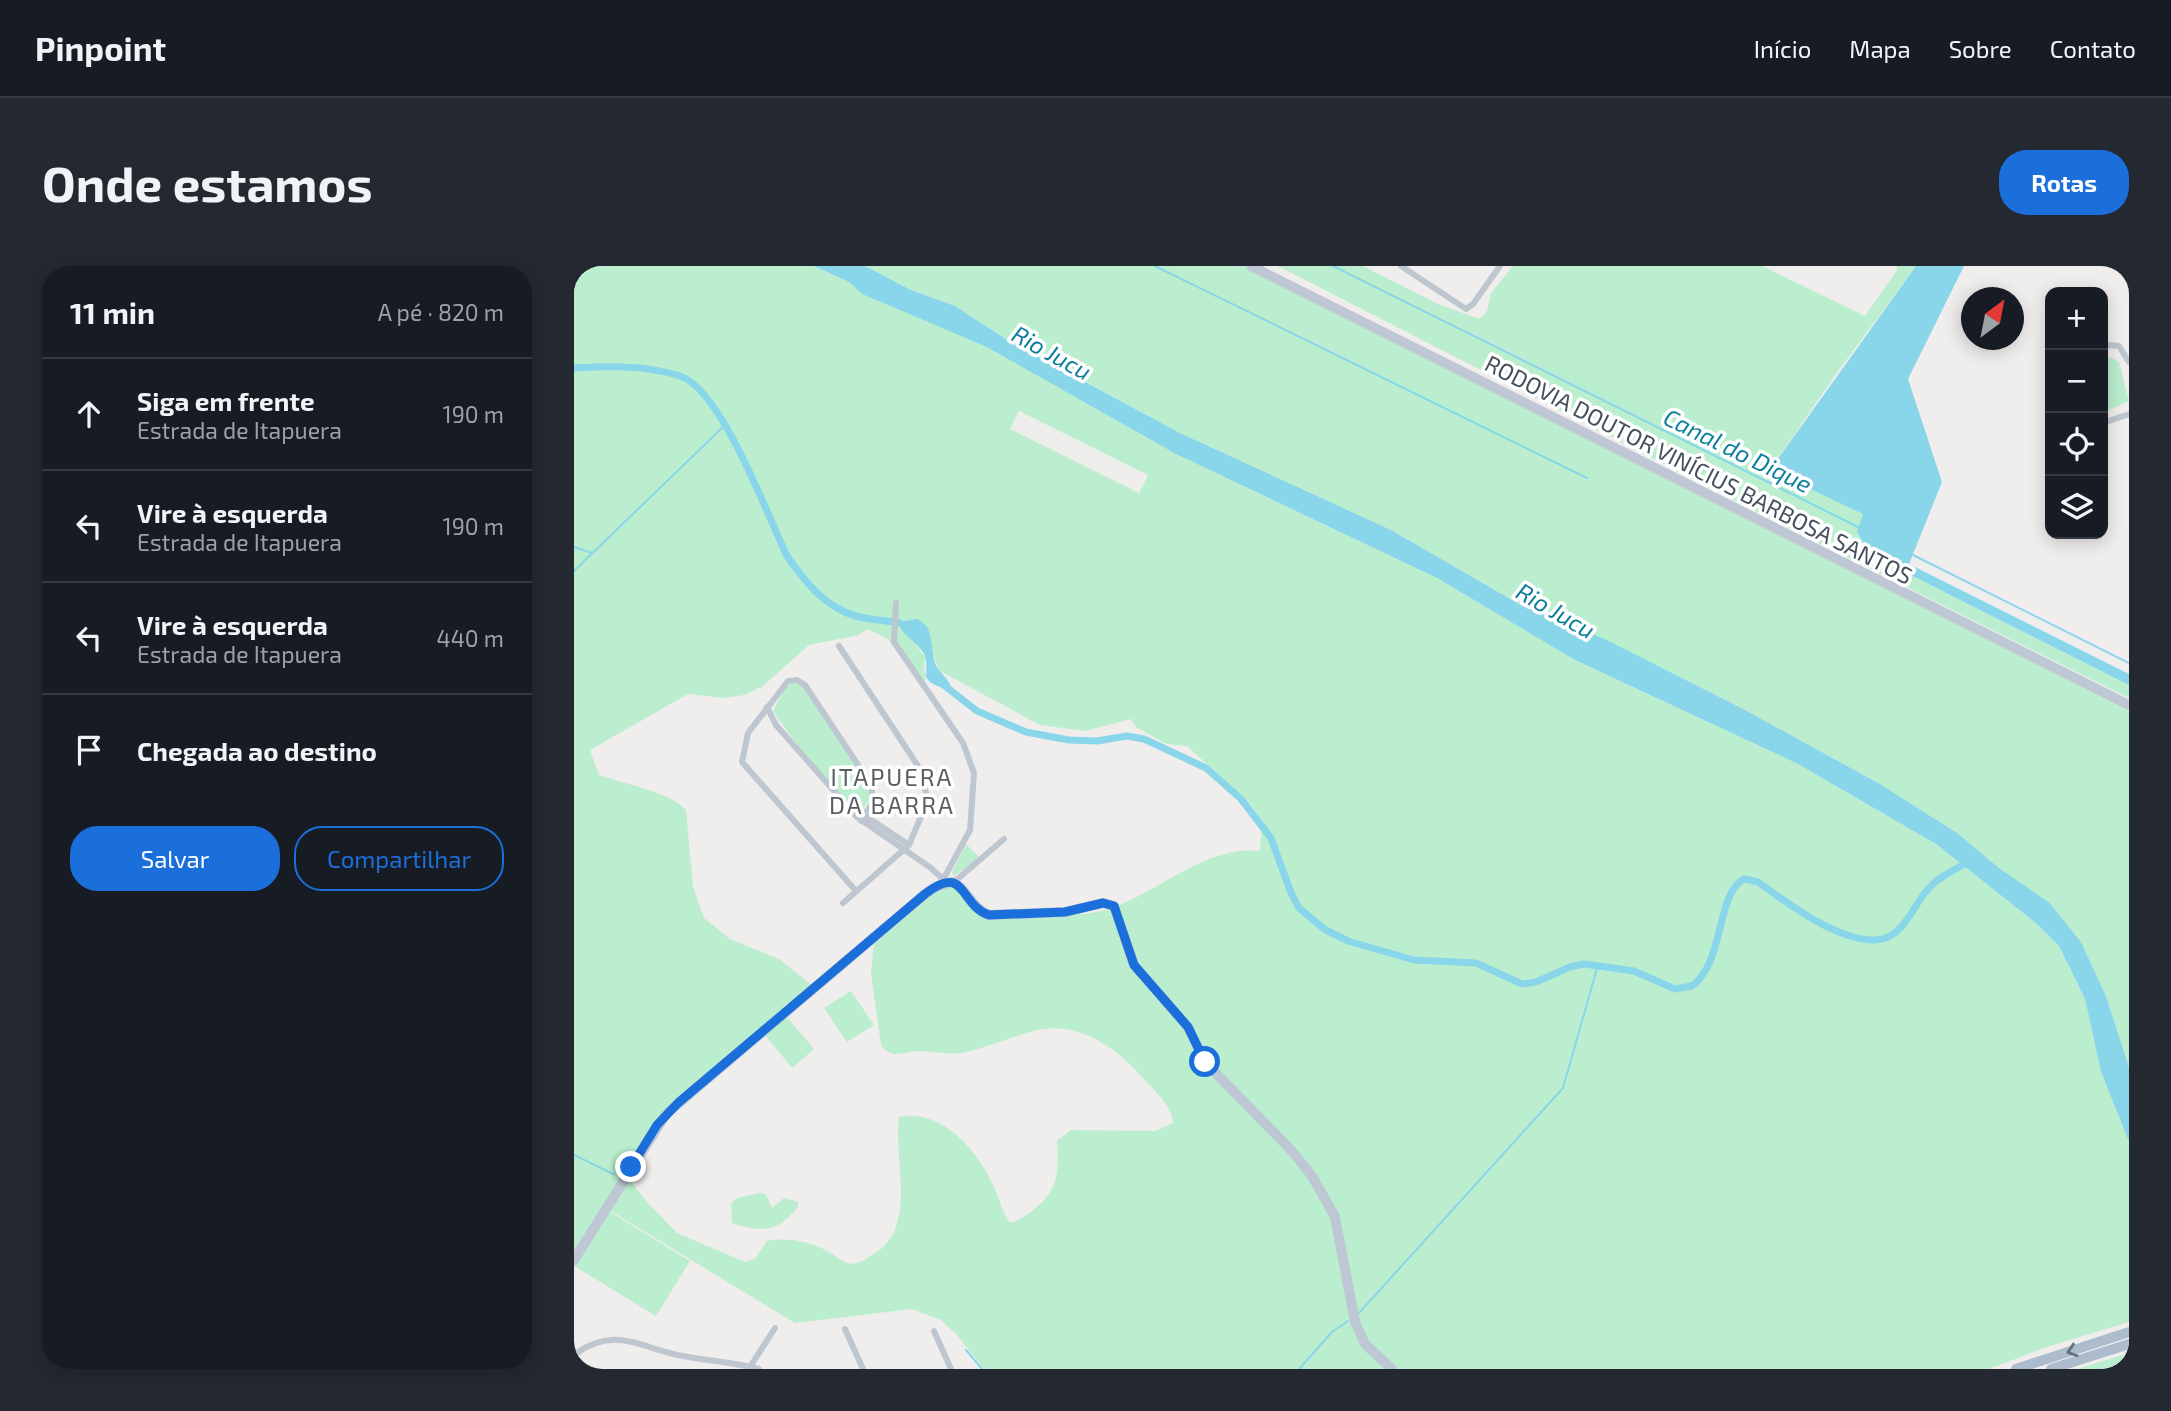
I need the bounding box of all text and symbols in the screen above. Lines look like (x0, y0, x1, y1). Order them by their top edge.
text: Pinpoint (35, 28, 166, 68)
text: Início (1754, 34, 1811, 63)
text: Mapa (1849, 34, 1911, 63)
text: Sobre (1949, 34, 2012, 63)
text: Contato (2050, 34, 2136, 63)
button: Rotas (1999, 150, 2129, 215)
text: Onde estamos (42, 153, 372, 212)
north arrow (1961, 287, 2024, 350)
map controls (2045, 287, 2108, 539)
button: + (2045, 287, 2108, 350)
text: 11 min (70, 294, 155, 330)
text: A pé · 820 m (378, 298, 504, 326)
water label: Rio Jucu (1007, 318, 1097, 386)
street label: RODOVIA DOUTOR VINÍCIUS BARBOSA SANTOS (1481, 349, 1917, 589)
button: − (2045, 350, 2108, 413)
text: Siga em frente (137, 385, 315, 416)
icon: ahead (70, 395, 108, 433)
text: 190 m (443, 400, 504, 428)
water label: Canal do Dique (1659, 402, 1817, 498)
button: locate (2045, 413, 2108, 476)
text: Estrada de Itapuera (137, 416, 342, 444)
button: layers (2045, 476, 2108, 539)
text: Vire à esquerda (137, 497, 328, 528)
icon: left (70, 507, 108, 545)
text: 190 m (443, 512, 504, 540)
text: Estrada de Itapuera (137, 528, 342, 556)
water label: Rio Jucu (1511, 576, 1601, 644)
text: Vire à esquerda (137, 609, 328, 640)
icon: left (70, 619, 108, 657)
text: 440 m (437, 624, 504, 652)
text: Estrada de Itapuera (137, 640, 342, 668)
icon: arrive (70, 731, 108, 769)
text: Chegada ao destino (137, 735, 377, 766)
district label: ITAPUERA DA BARRA (829, 762, 955, 819)
button: Salvar (70, 826, 280, 891)
button: Compartilhar (294, 826, 504, 891)
route start (1189, 1046, 1220, 1077)
route end (615, 1151, 646, 1182)
one-way arrow (2066, 1342, 2078, 1357)

